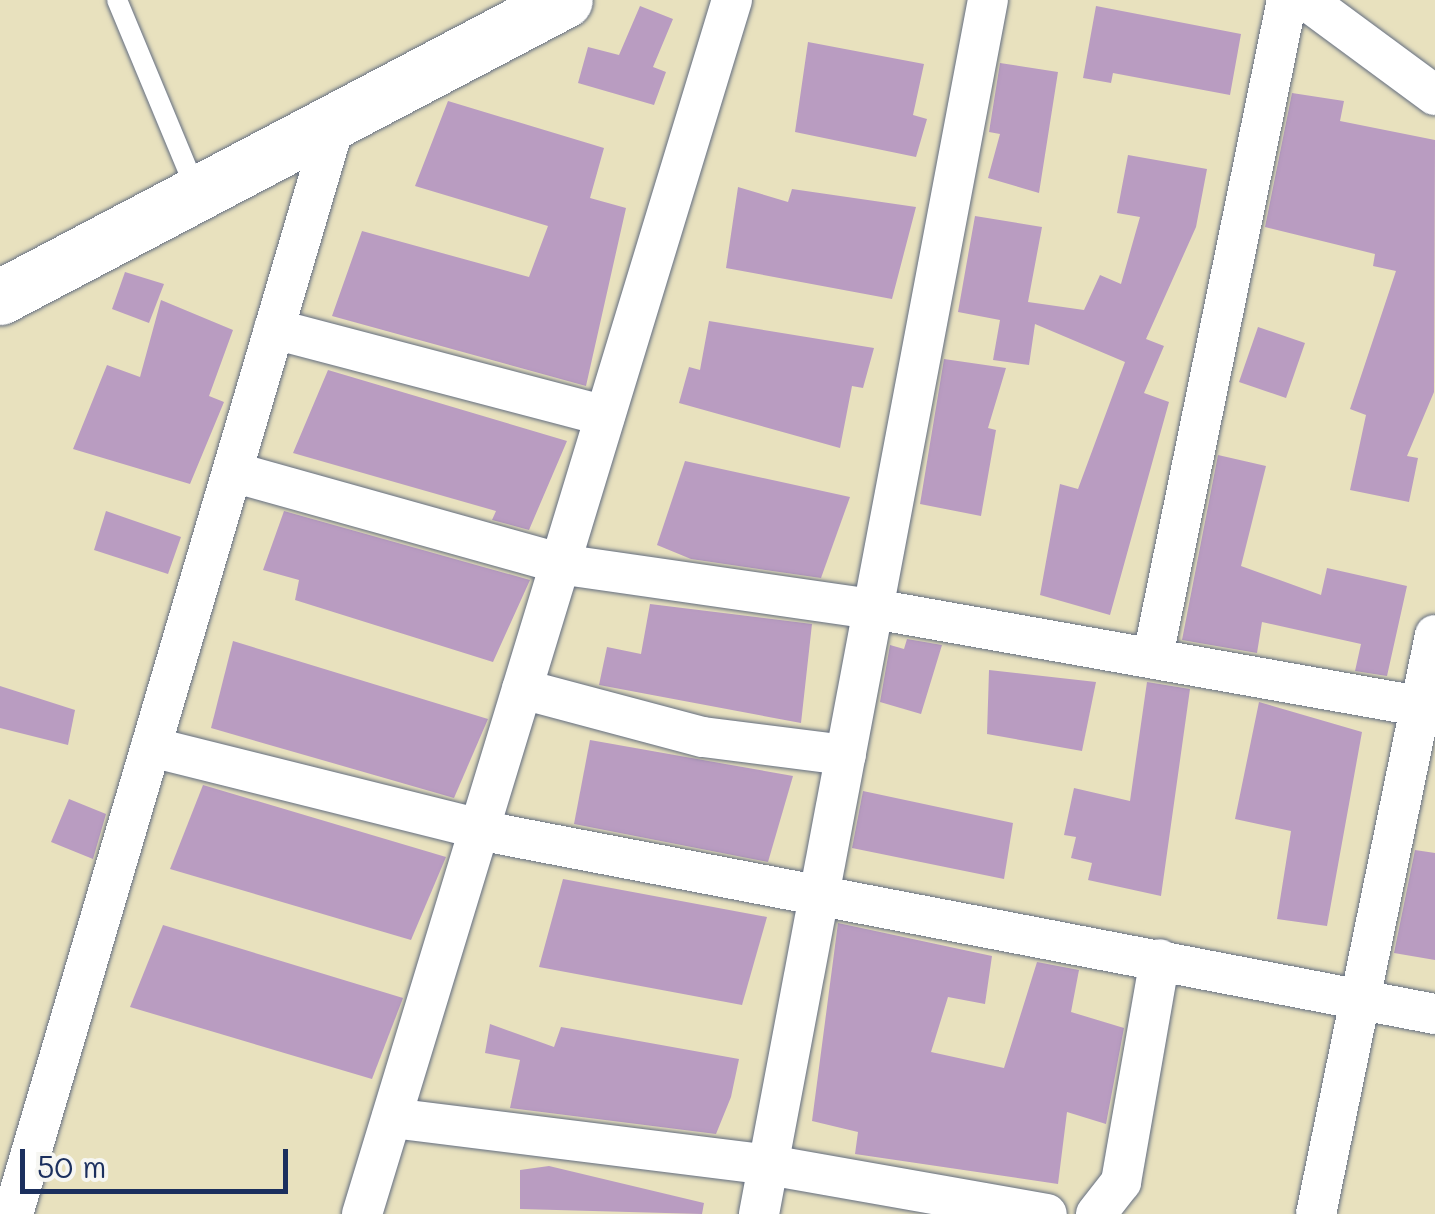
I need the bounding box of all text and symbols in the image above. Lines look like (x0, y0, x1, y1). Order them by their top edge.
scale bar (25, 1129, 292, 1191)
text: 50 m (37, 1146, 107, 1186)

